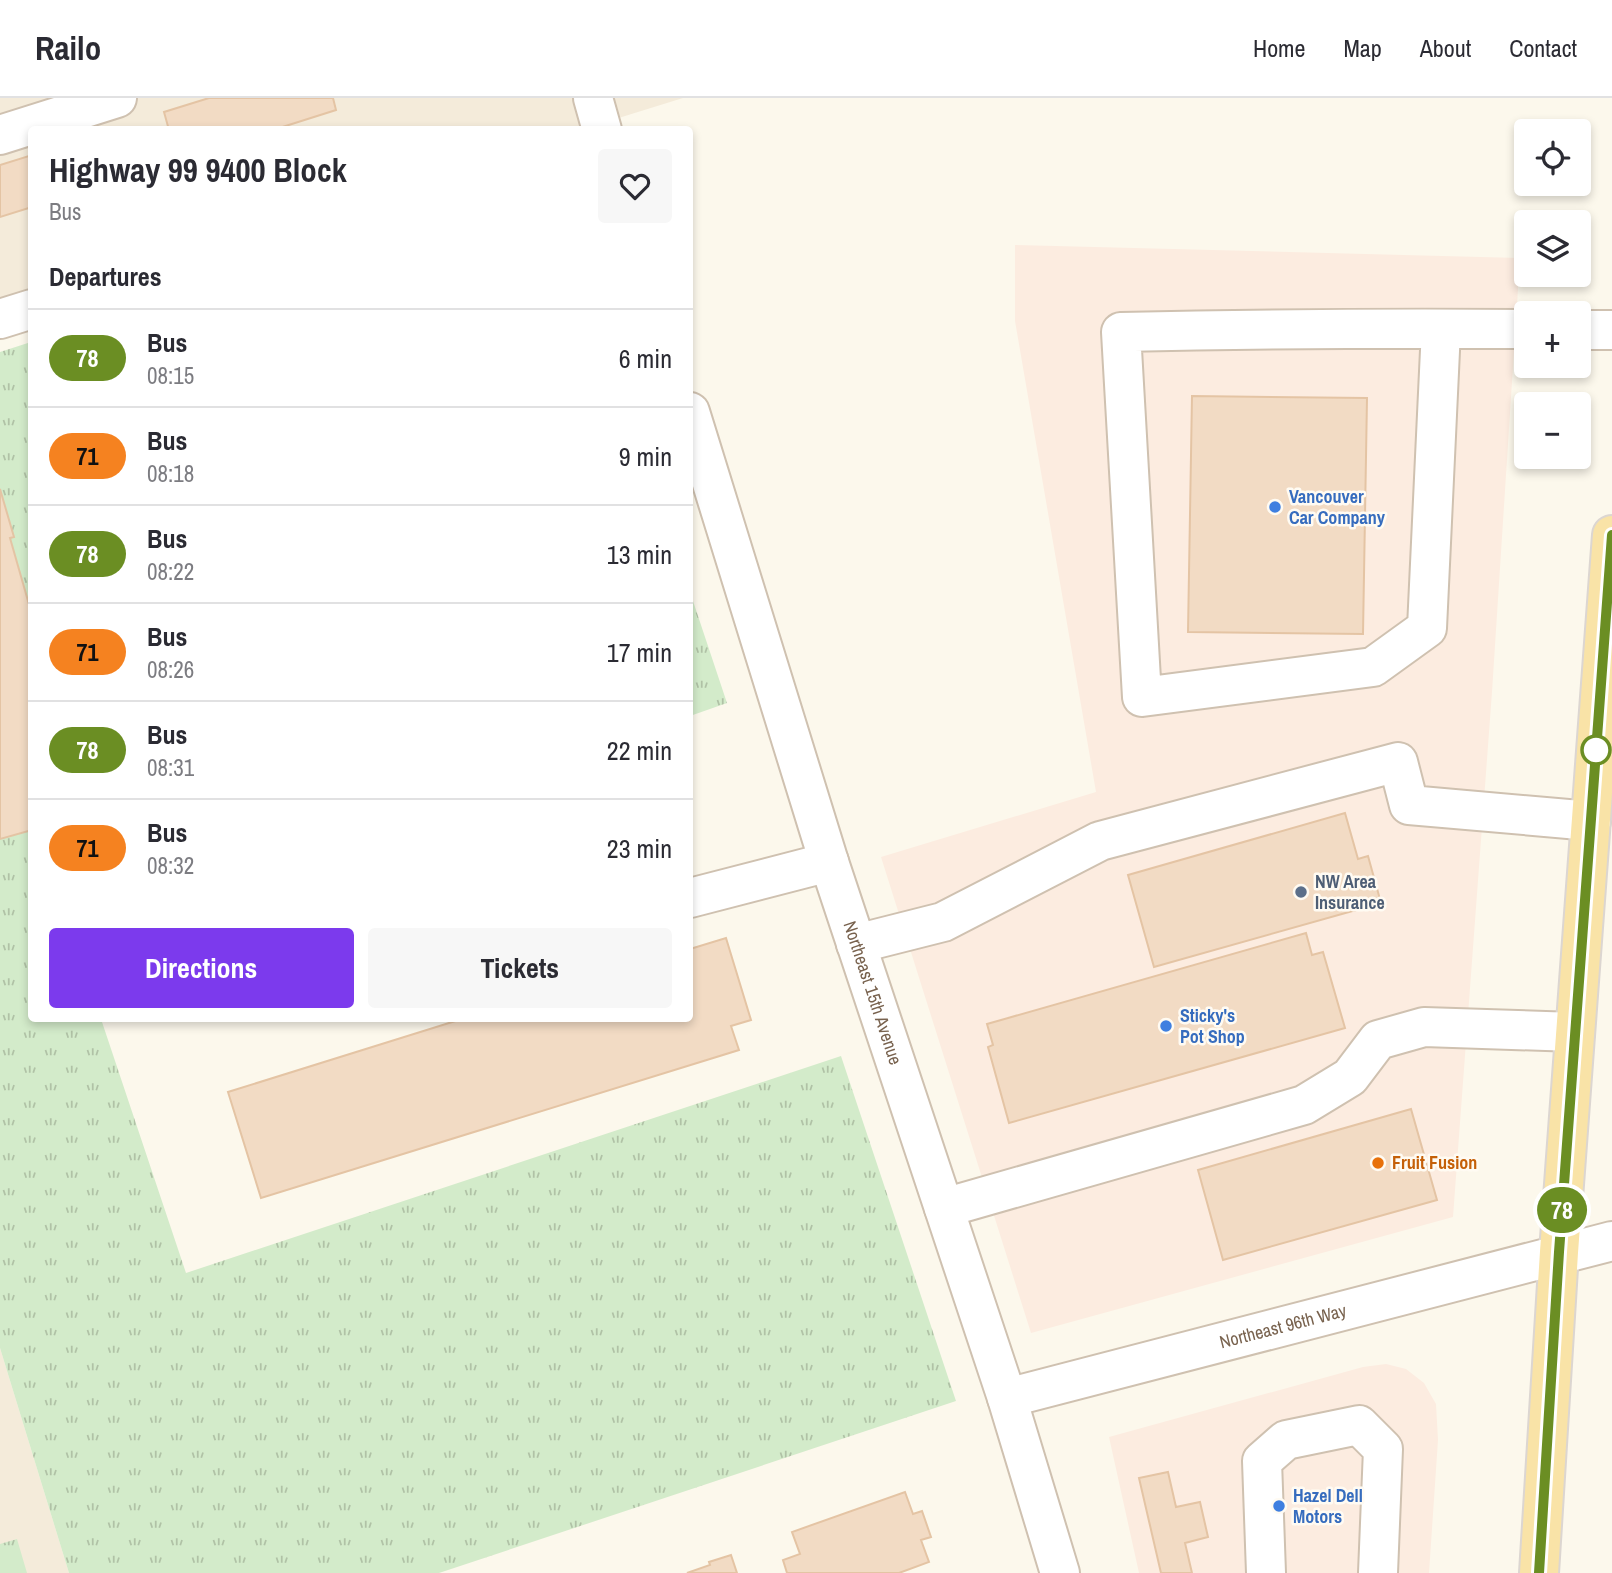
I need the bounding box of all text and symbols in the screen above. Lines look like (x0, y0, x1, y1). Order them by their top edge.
text: Railo (35, 26, 101, 70)
text: Home (1253, 32, 1305, 64)
text: Map (1343, 32, 1382, 64)
text: About (1420, 32, 1471, 64)
text: Contact (1509, 32, 1577, 64)
map controls (1514, 119, 1591, 469)
button: locate (1514, 119, 1591, 196)
text: Highway 99 9400 Block (49, 148, 347, 192)
button: heart (598, 149, 672, 223)
text: Bus (49, 196, 82, 227)
button: layers (1514, 210, 1591, 287)
text: Departures (49, 259, 162, 294)
button: + (1514, 301, 1591, 378)
text: Bus (147, 325, 187, 360)
text: 6 min (619, 341, 672, 376)
text: 78 (77, 342, 98, 374)
text: 08:15 (147, 360, 194, 391)
button: − (1514, 392, 1591, 469)
text: Bus (147, 423, 187, 458)
text: 9 min (619, 439, 672, 474)
text: 71 (77, 440, 98, 472)
text: 08:18 (147, 458, 194, 489)
place label: Vancouver Car Company (1289, 484, 1386, 530)
marker: Vancouver Car Company (1267, 499, 1283, 515)
text: Bus (147, 521, 187, 556)
text: 13 min (607, 537, 672, 572)
text: 78 (77, 538, 98, 570)
text: 08:22 (147, 556, 194, 587)
text: Bus (147, 619, 187, 654)
text: 17 min (607, 635, 672, 670)
text: 71 (77, 636, 98, 668)
text: 08:26 (147, 654, 194, 685)
text: Bus (147, 717, 187, 752)
text: 22 min (607, 733, 672, 768)
text: 78 (77, 734, 98, 766)
unlabelled marker (1581, 735, 1611, 765)
text: 08:31 (147, 752, 194, 783)
text: Bus (147, 815, 187, 850)
text: 23 min (607, 831, 672, 866)
text: 71 (77, 832, 98, 864)
text: 08:32 (147, 850, 194, 881)
place label: NW Area Insurance (1315, 869, 1385, 915)
marker: NW Area Insurance (1293, 884, 1309, 900)
street label: Northeast 15th Avenue (837, 918, 908, 1068)
button: Directions (49, 928, 354, 1008)
button: Tickets (368, 928, 672, 1008)
place label: Sticky's Pot Shop (1180, 1003, 1245, 1049)
marker: Sticky's Pot Shop (1158, 1018, 1174, 1034)
place label: Fruit Fusion (1392, 1150, 1477, 1175)
marker: Fruit Fusion (1370, 1155, 1386, 1171)
line badge: 78 (1530, 1187, 1594, 1233)
text: 78 (1551, 1194, 1573, 1226)
street label: Northeast 96th Way (1217, 1297, 1349, 1354)
place label: Hazel Dell Motors (1293, 1483, 1363, 1529)
marker: Hazel Dell Motors (1271, 1498, 1287, 1514)

